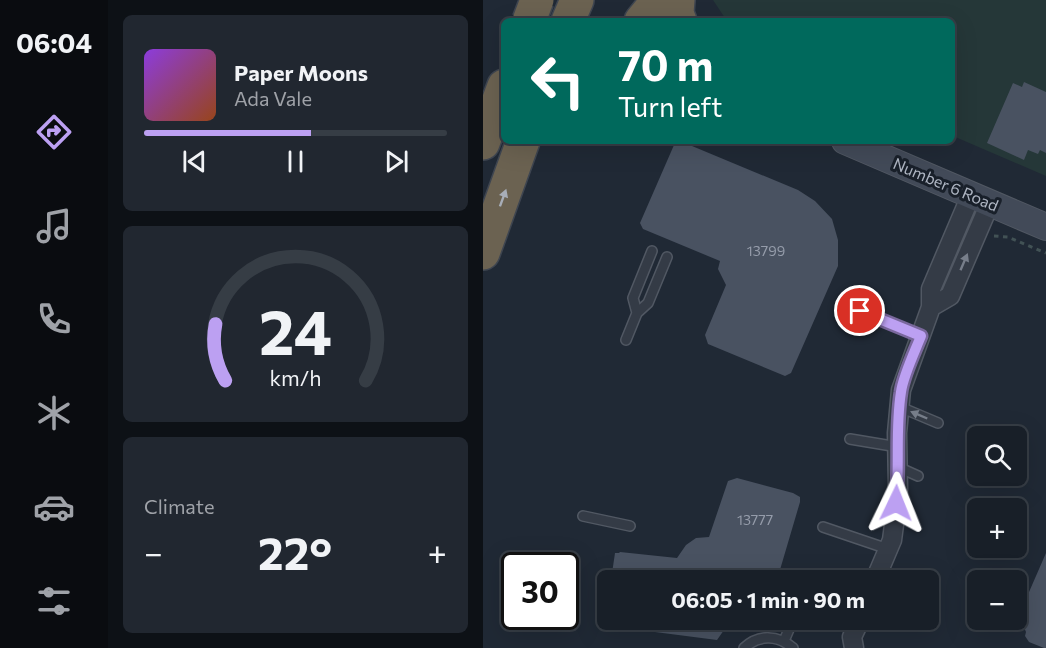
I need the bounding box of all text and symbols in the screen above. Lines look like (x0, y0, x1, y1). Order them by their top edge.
text: 06:04 (16, 26, 92, 59)
text: 70 m (618, 38, 713, 90)
icon: left (519, 42, 597, 120)
text: Paper Moons (234, 59, 368, 86)
text: Ada Vale (234, 86, 312, 110)
text: Turn left (618, 90, 722, 123)
icon: directions (33, 111, 75, 153)
icon: previous (178, 145, 211, 178)
icon: pause (279, 145, 312, 178)
icon: next (380, 145, 413, 178)
street label: Number 6 Road (891, 153, 1001, 215)
one-way arrow (498, 189, 508, 207)
icon: music (33, 205, 75, 247)
house number: 13799 (747, 242, 785, 259)
one-way arrow (959, 253, 969, 271)
pin (834, 285, 885, 336)
text: 24 (259, 292, 332, 368)
icon: arrive (843, 294, 876, 327)
icon: phone (33, 298, 75, 340)
text: km/h (269, 364, 322, 390)
icon: climate (33, 392, 75, 434)
one-way arrow (910, 410, 928, 419)
map controls (967, 426, 1027, 630)
button: search (967, 426, 1027, 486)
position arrow (864, 471, 928, 535)
icon: car (33, 486, 75, 528)
text: Climate (144, 494, 214, 518)
button: + (967, 498, 1027, 558)
house number: 13777 (737, 511, 773, 528)
text: 22° (258, 524, 332, 579)
text: − (144, 531, 163, 572)
text: + (428, 531, 447, 572)
speed limit sign: 30 (501, 552, 579, 630)
button: − (967, 570, 1027, 630)
icon: filters (33, 580, 75, 622)
text: 06:05 · 1 min · 90 m (671, 586, 865, 613)

